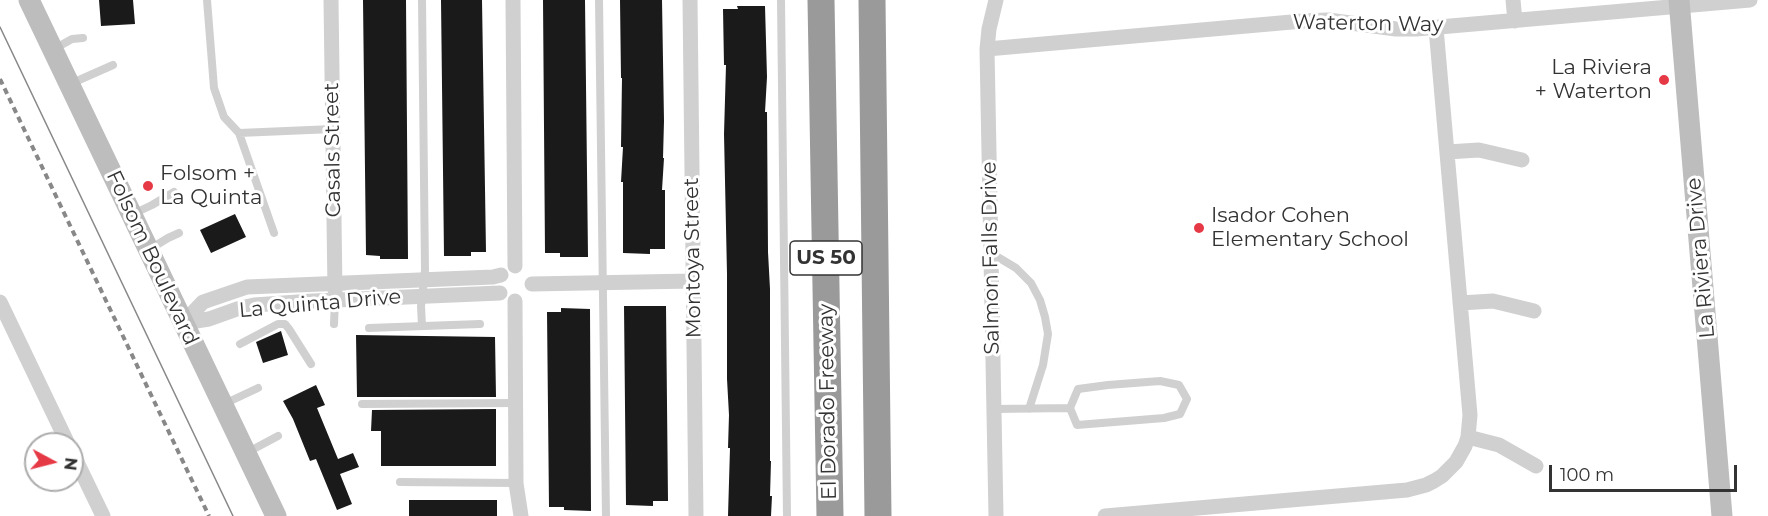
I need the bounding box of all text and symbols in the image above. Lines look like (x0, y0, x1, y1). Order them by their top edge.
street label: Waterton Way (1292, 10, 1444, 38)
place label: La Riviera + Waterton (1535, 55, 1652, 105)
marker: La Riviera + Waterton (1657, 73, 1671, 87)
street label: Casals Street (319, 82, 347, 218)
place label: Folsom + La Quinta (160, 161, 262, 211)
street label: Salmon Falls Drive (977, 161, 1005, 355)
street label: Folsom Boulevard (100, 167, 204, 349)
street label: Montoya Street (679, 177, 707, 339)
street label: La Riviera Drive (1681, 177, 1721, 339)
marker: Folsom + La Quinta (141, 179, 155, 193)
place label: Isador Cohen Elementary School (1211, 203, 1409, 253)
marker: Isador Cohen Elementary School (1192, 221, 1206, 235)
road number: US 50 (790, 241, 862, 275)
street label: La Quinta Drive (238, 284, 402, 324)
street label: El Dorado Freeway (814, 304, 842, 500)
north arrow (24, 432, 84, 492)
scale bar (1552, 453, 1740, 491)
text: N (60, 456, 81, 472)
text: 100 m (1560, 464, 1614, 486)

